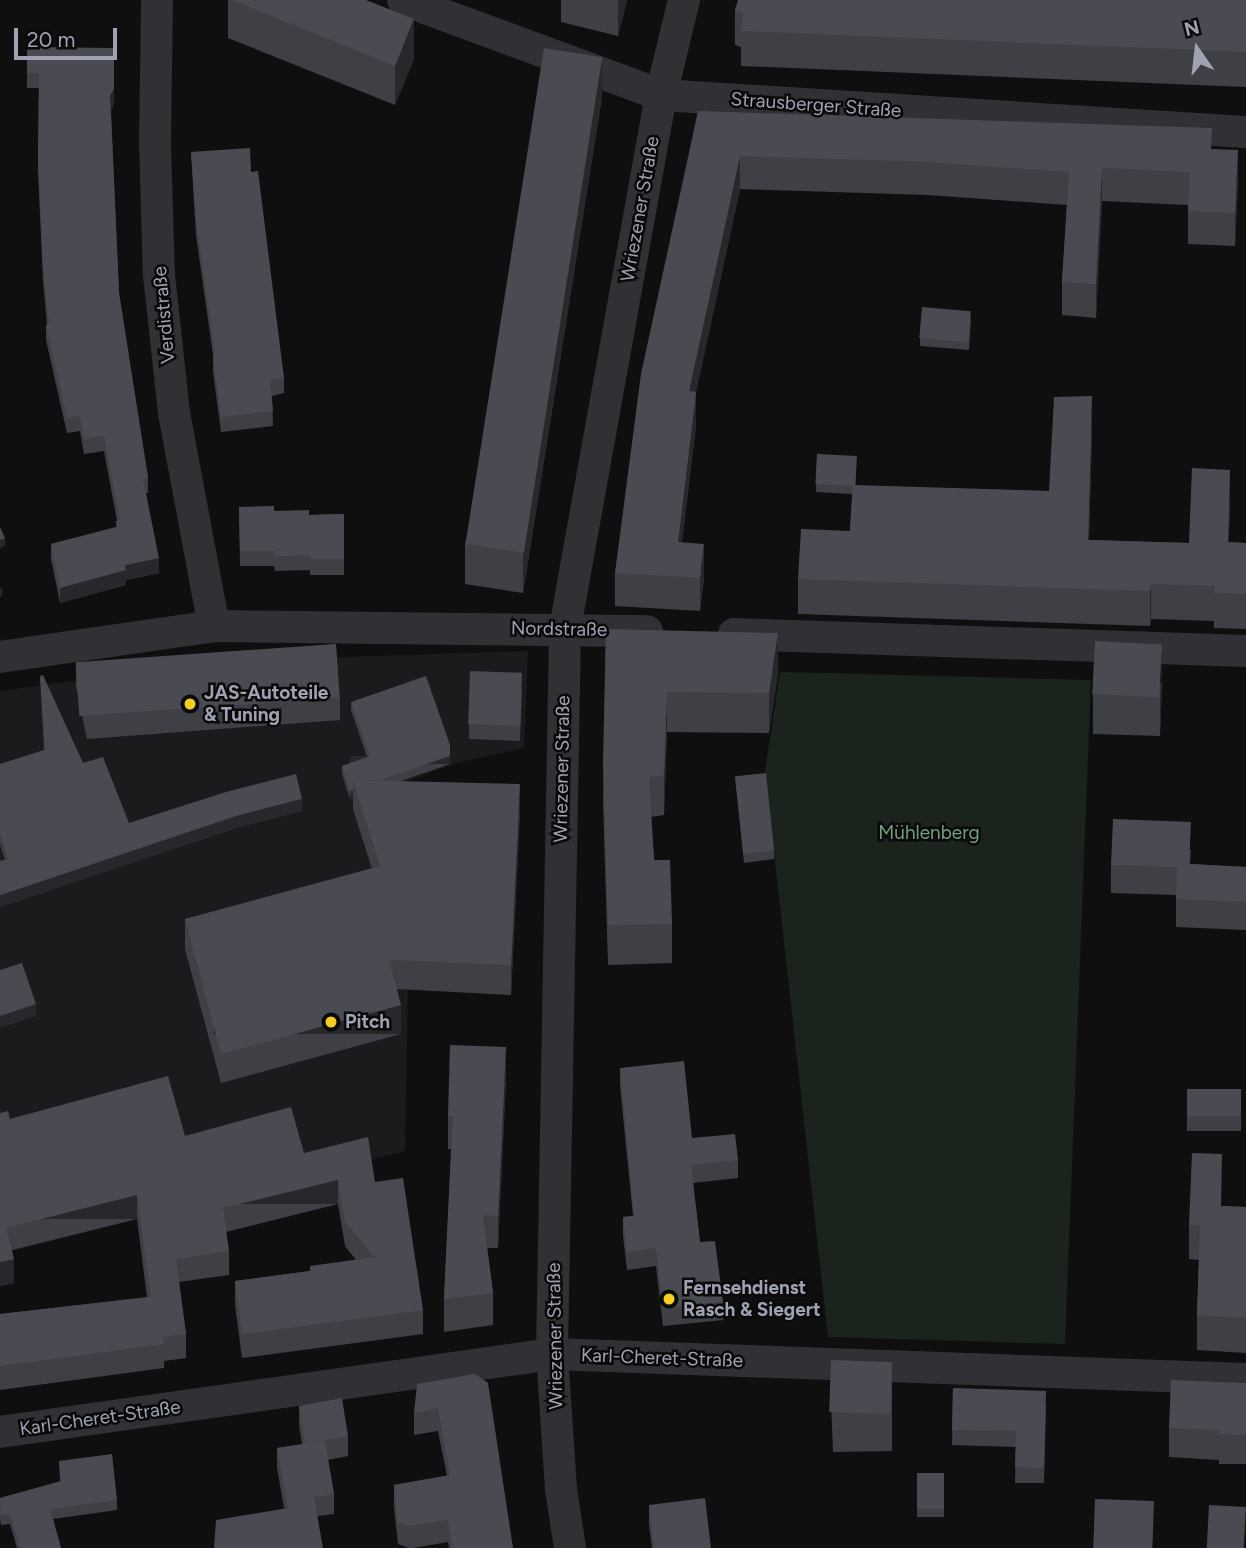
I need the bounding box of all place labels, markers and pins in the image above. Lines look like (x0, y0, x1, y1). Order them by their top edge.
place label: JAS-Autoteile & Tuning (204, 682, 328, 726)
marker: JAS-Autoteile & Tuning (182, 696, 198, 712)
place label: Pitch (345, 1011, 390, 1033)
marker: Pitch (323, 1014, 339, 1030)
place label: Fernsehdienst Rasch & Siegert (683, 1277, 821, 1321)
marker: Fernsehdienst Rasch & Siegert (661, 1291, 677, 1307)

